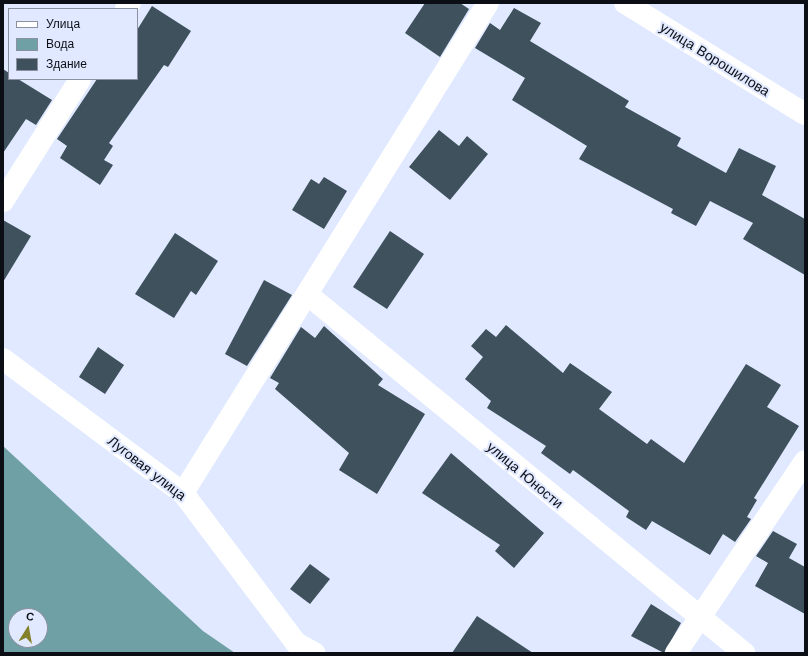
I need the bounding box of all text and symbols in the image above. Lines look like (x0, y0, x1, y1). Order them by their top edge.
legend (8, 8, 138, 80)
text: Улица (46, 17, 80, 31)
street label: улица Ворошилова (657, 18, 773, 100)
text: Вода (46, 37, 74, 51)
text: Здание (46, 57, 87, 71)
street label: Луговая улица (104, 432, 190, 504)
street label: улица Юности (484, 438, 566, 512)
north arrow (8, 608, 48, 648)
text: С (25, 610, 35, 624)

